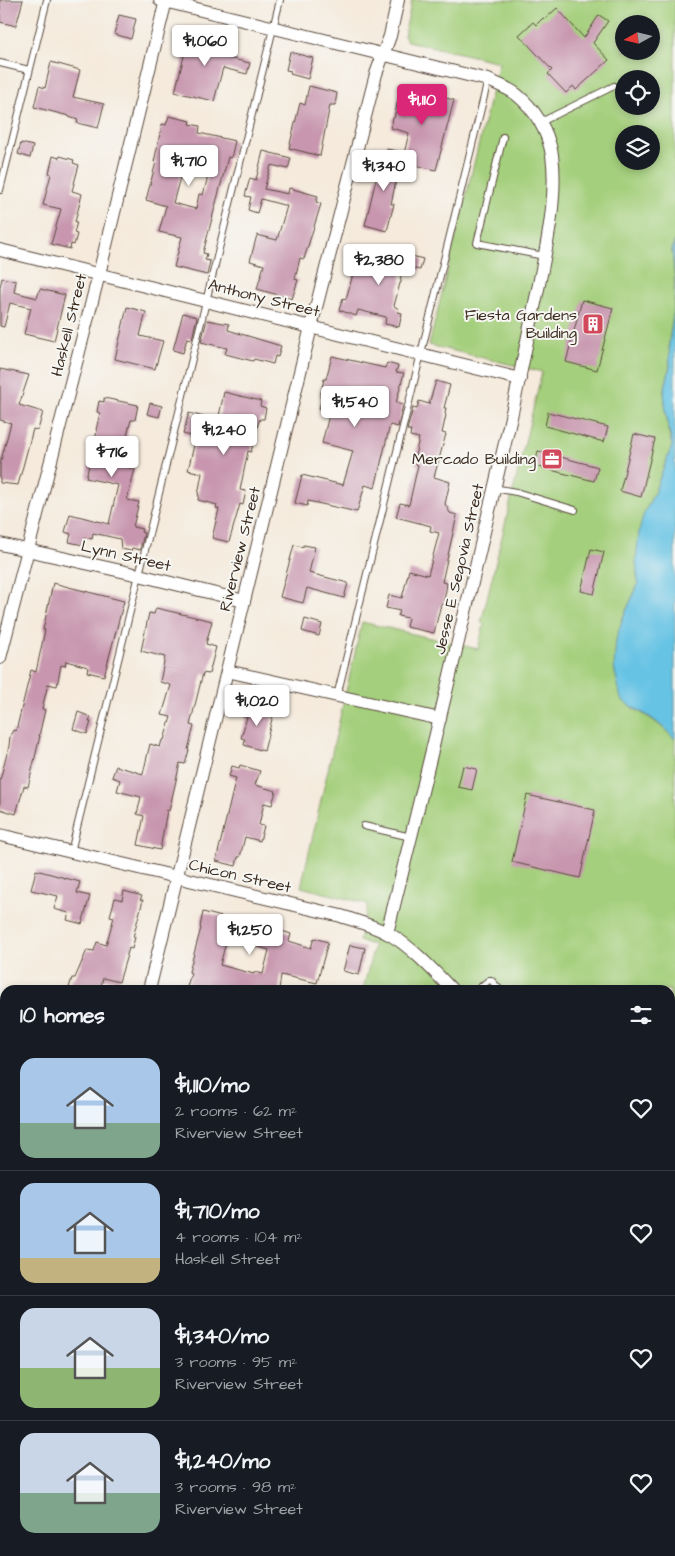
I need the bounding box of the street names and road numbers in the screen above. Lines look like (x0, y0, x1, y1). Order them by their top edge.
street label: Haskell Street (46, 271, 93, 379)
street label: Anthony Street (206, 274, 323, 324)
street label: Jesse E Segovia Street (429, 481, 490, 657)
street label: Riverview Street (214, 484, 266, 614)
street label: Lynn Street (79, 535, 174, 578)
street label: Chicon Street (187, 854, 294, 899)

